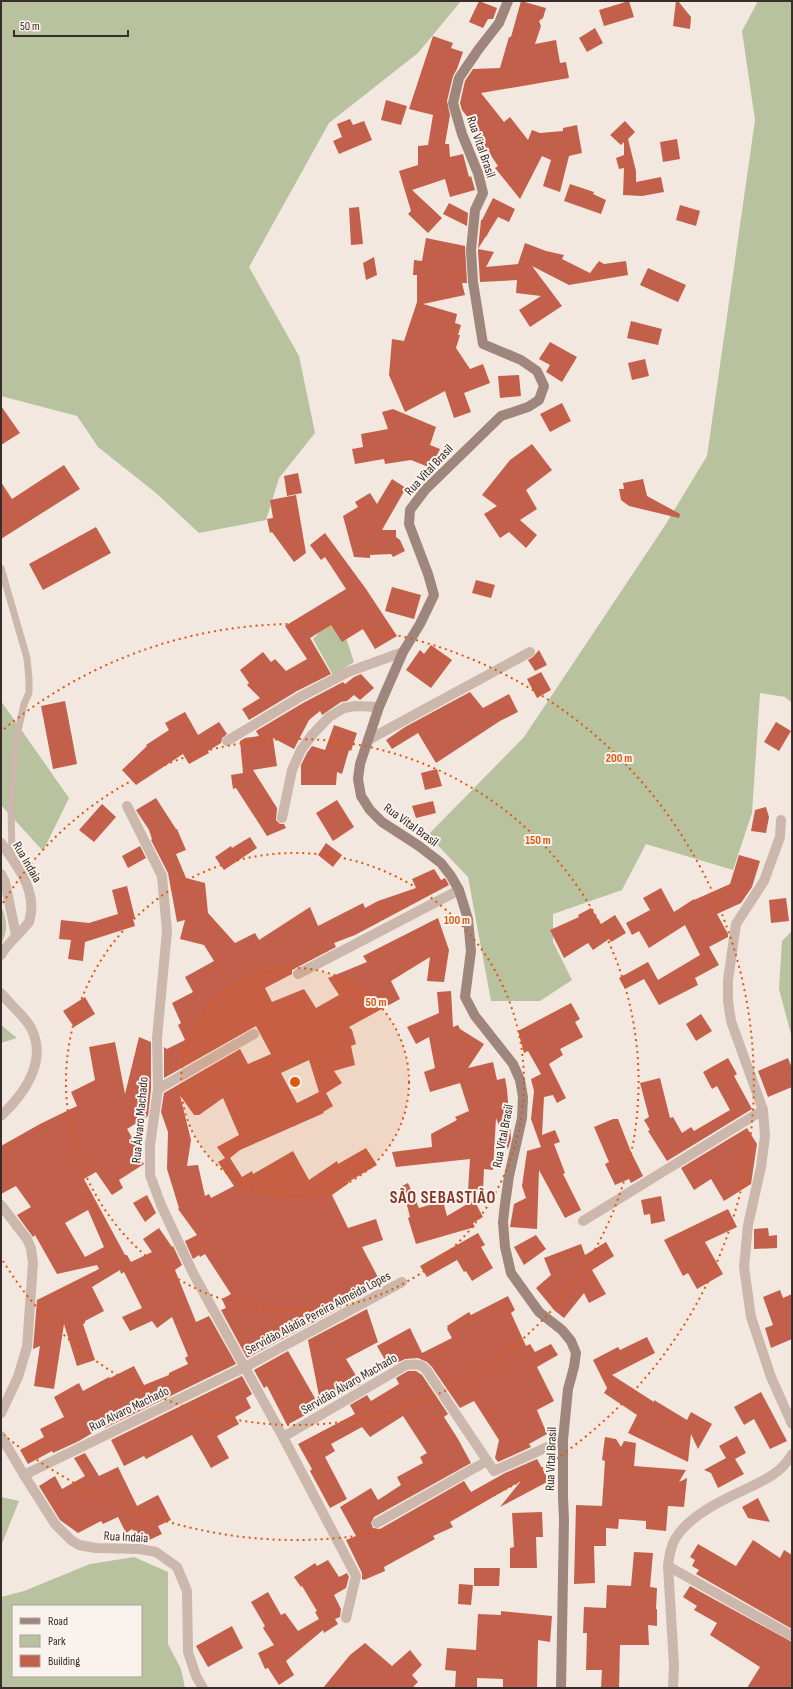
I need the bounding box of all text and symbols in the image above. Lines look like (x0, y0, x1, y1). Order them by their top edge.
scale bar (14, 12, 128, 38)
text: 50 m (20, 19, 40, 34)
street label: Rua Vital Brasil (463, 114, 499, 180)
street label: Rua Vital Brasil (401, 441, 457, 499)
text: 200 m (606, 751, 632, 766)
street label: Rua Vital Brasil (380, 800, 442, 850)
text: 150 m (525, 833, 551, 848)
street label: Rua Indaia (9, 839, 45, 885)
text: 100 m (444, 913, 470, 928)
text: 50 m (366, 995, 386, 1010)
centre of rings (288, 1075, 302, 1089)
street label: Rua Álvaro Machado (128, 1076, 152, 1164)
street label: Rua Vital Brasil (489, 1103, 517, 1169)
district label: SÃO SEBASTIÃO (390, 1187, 496, 1208)
street label: Servidão Aládia Pereira Almeida Lopes (243, 1268, 394, 1358)
street label: Servidão Álvaro Machado (298, 1350, 400, 1418)
street label: Rua Alvaro Machado (86, 1383, 172, 1435)
street label: Rua Vital Brasil (542, 1427, 560, 1491)
street label: Rua Indaia (103, 1528, 149, 1546)
legend (12, 1605, 142, 1677)
text: Road (48, 1614, 68, 1629)
text: Park (48, 1634, 66, 1649)
text: Building (48, 1654, 80, 1669)

